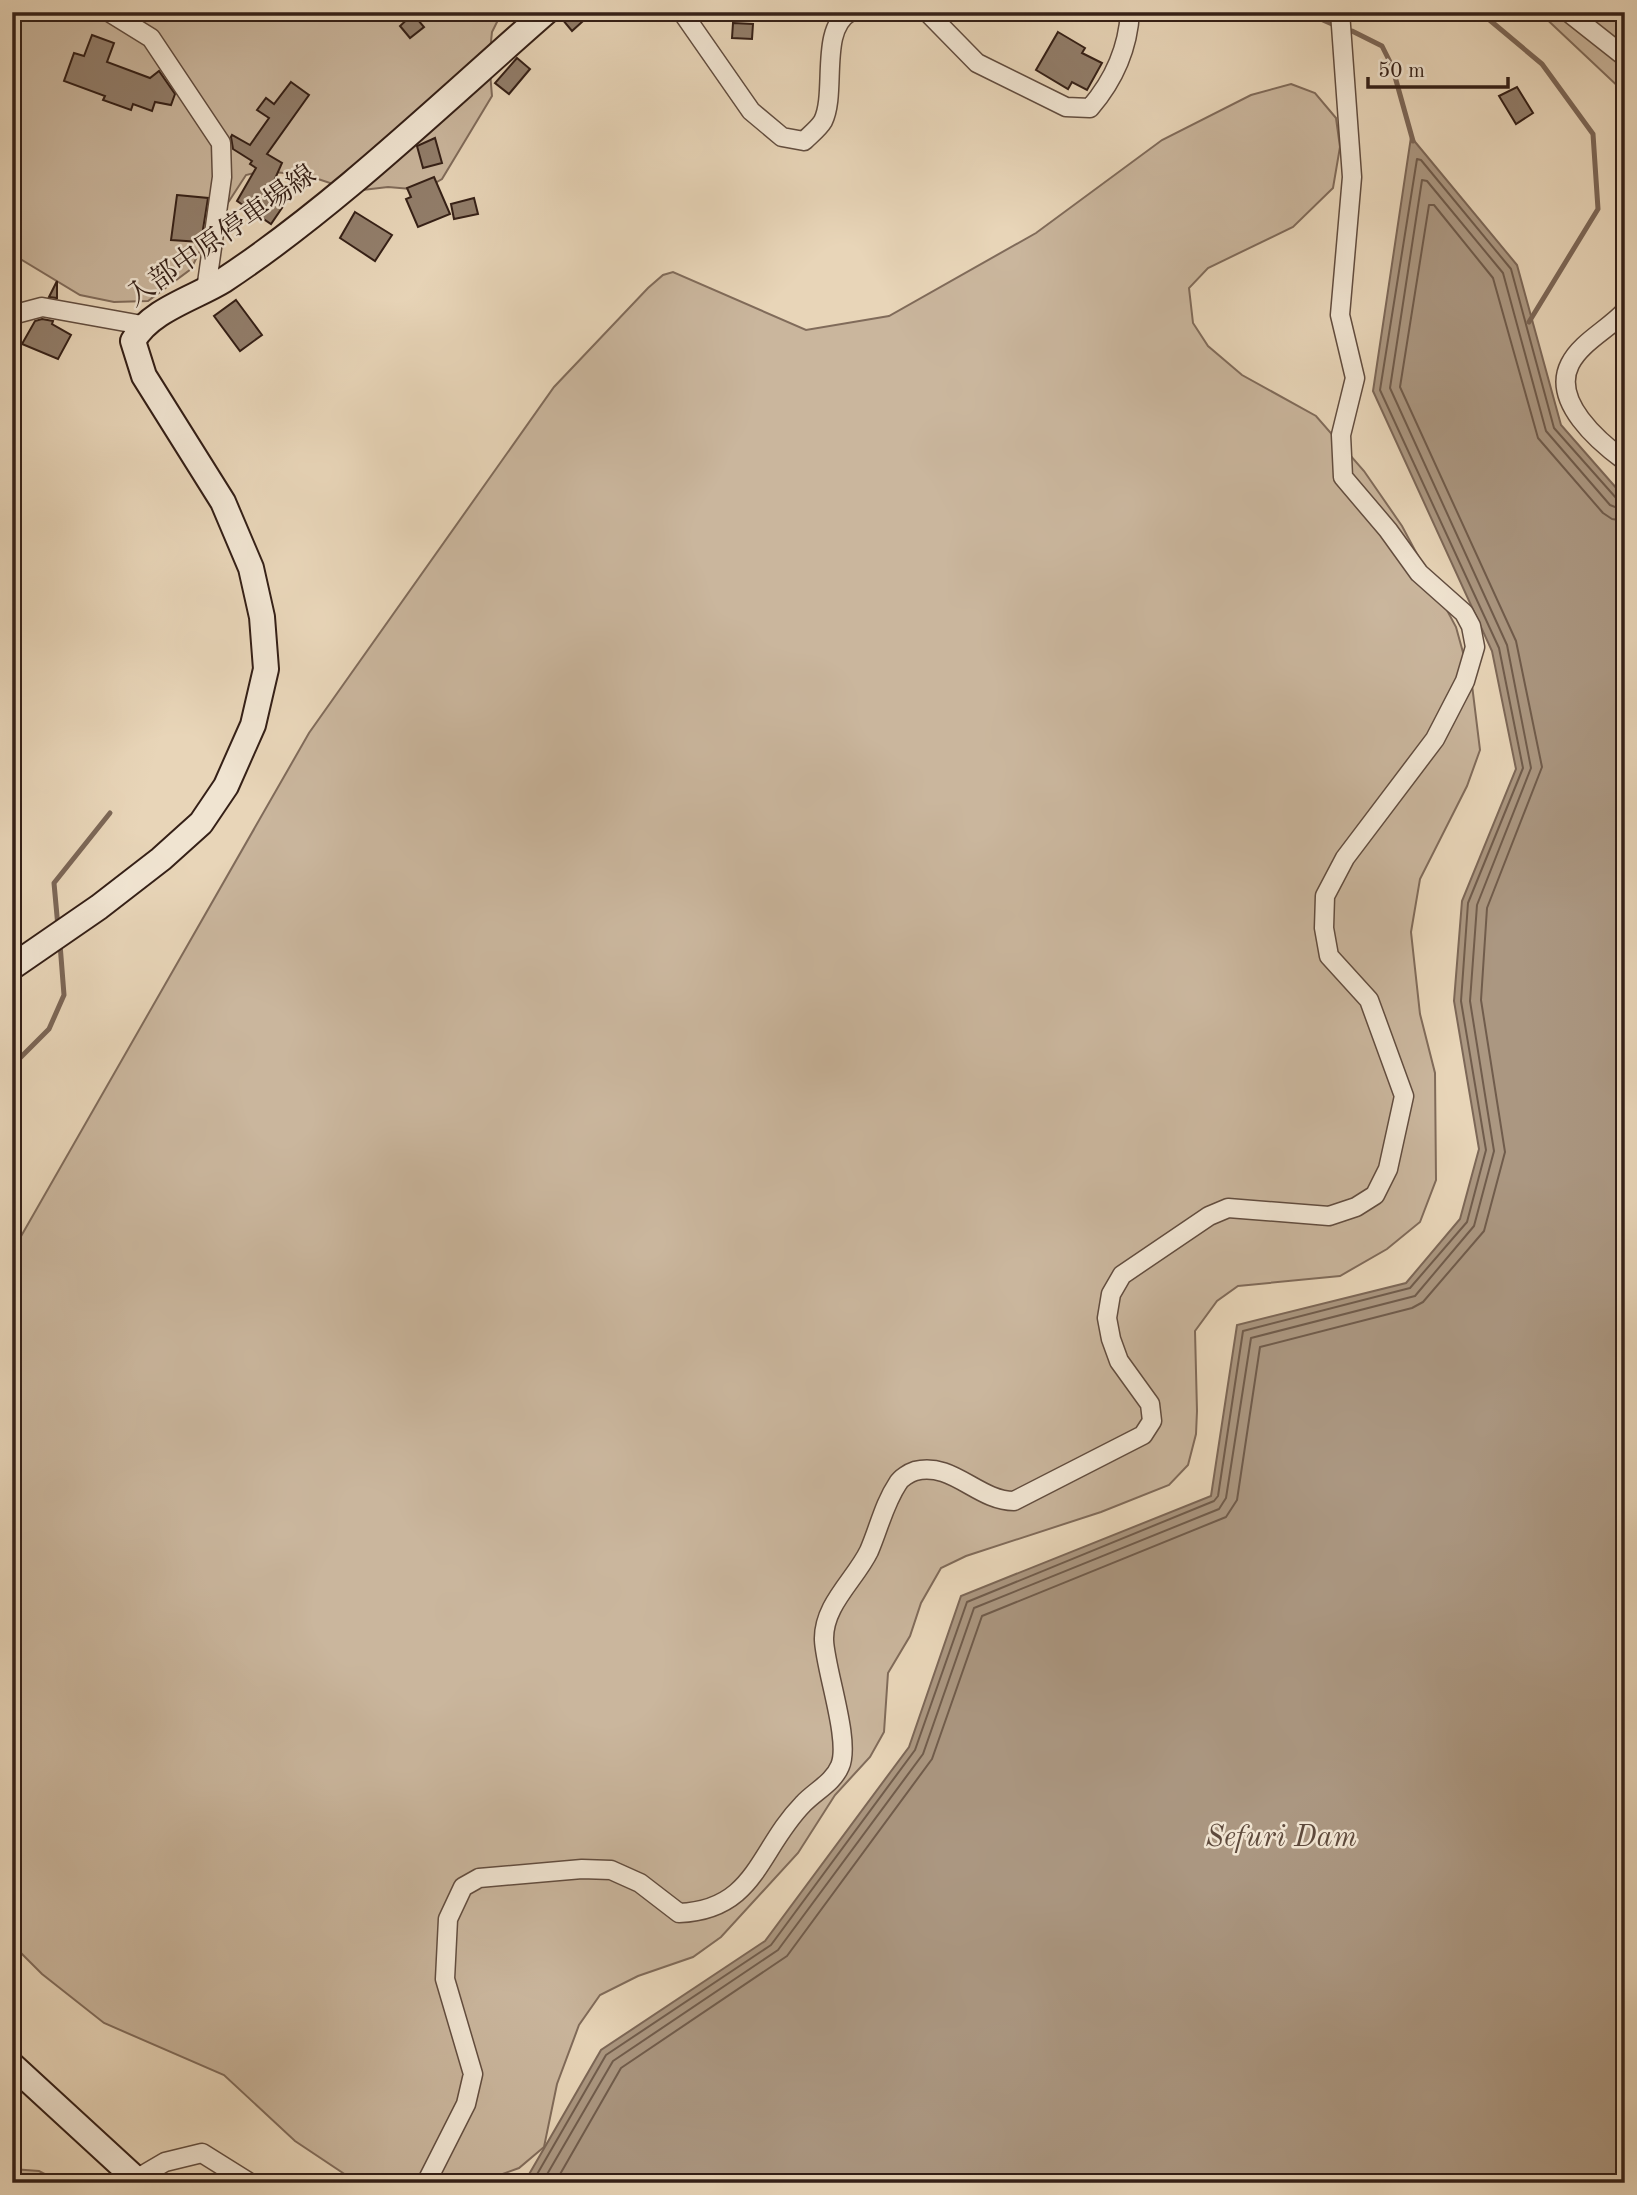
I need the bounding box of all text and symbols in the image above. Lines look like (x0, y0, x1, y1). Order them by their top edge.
scale bar (1368, 46, 1508, 90)
text: 50 m (1378, 61, 1425, 82)
street label: 入部中原停車場線 (120, 159, 322, 313)
water label: Sefuri Dam (1205, 1823, 1357, 1853)

